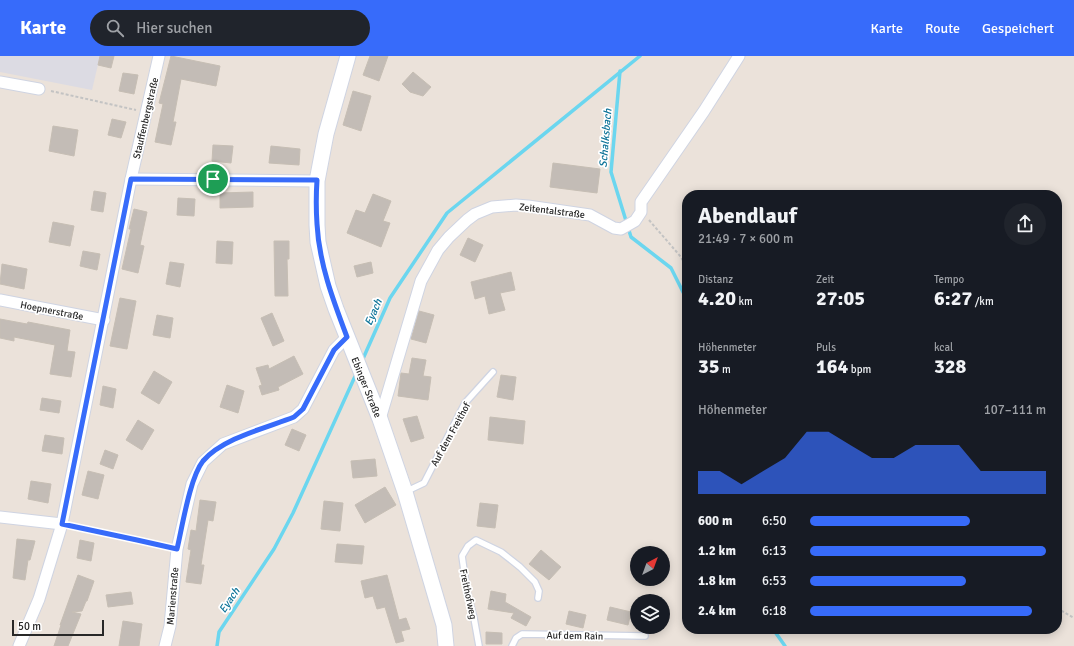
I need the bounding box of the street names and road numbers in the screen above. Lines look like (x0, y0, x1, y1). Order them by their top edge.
street label: Stauffenbergstraße (131, 76, 161, 160)
street label: Zeitentalstraße (518, 201, 585, 221)
street label: Hoepnerstraße (19, 299, 84, 323)
street label: Ebinger Straße (348, 355, 384, 419)
street label: Auf dem Freithof (428, 400, 474, 468)
street label: Marienstraße (164, 567, 182, 625)
street label: Freithofweg (457, 568, 479, 621)
street label: Auf dem Rain (547, 630, 603, 642)

